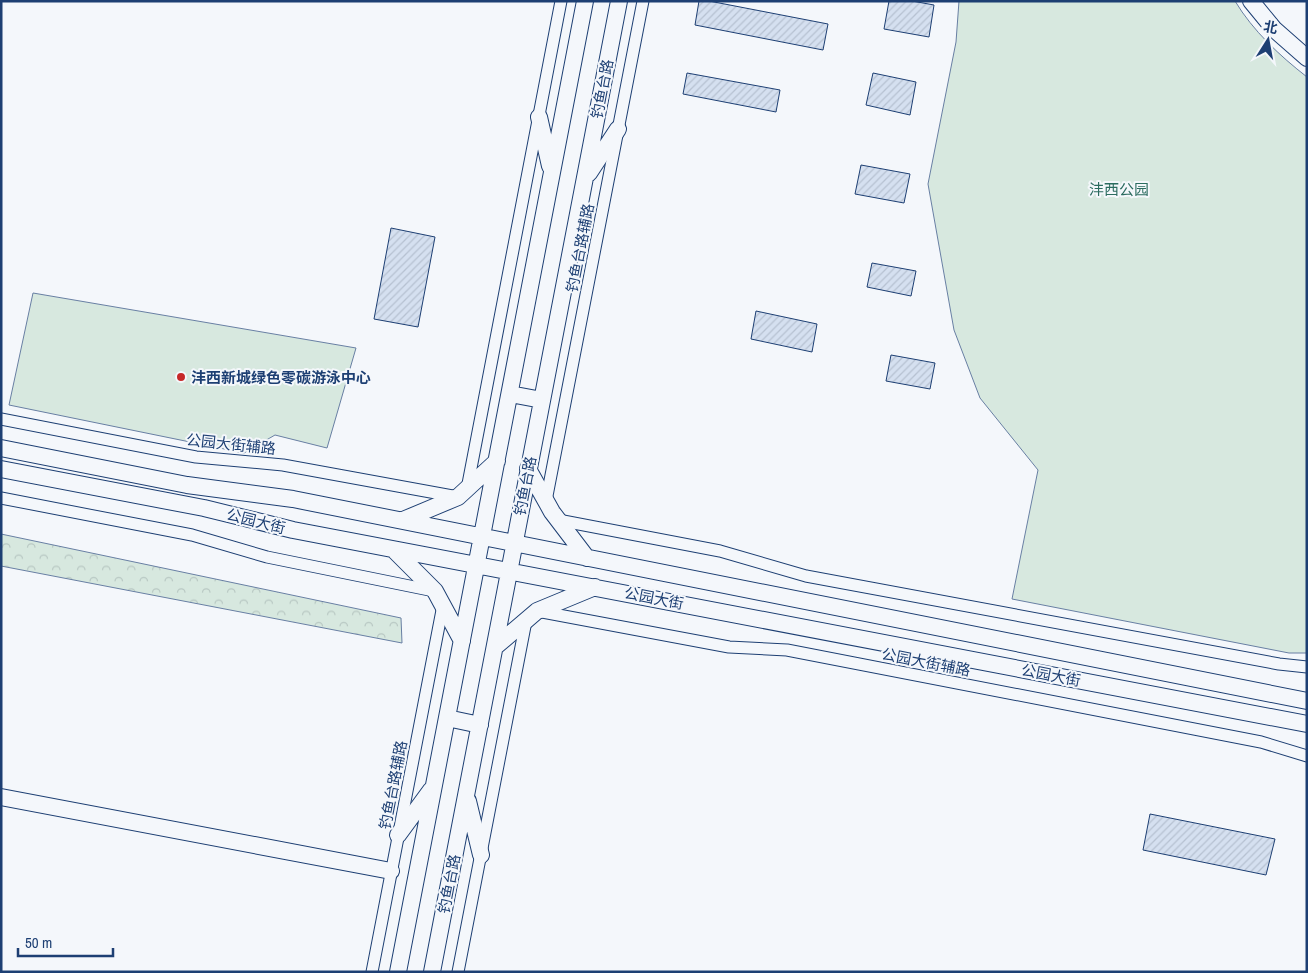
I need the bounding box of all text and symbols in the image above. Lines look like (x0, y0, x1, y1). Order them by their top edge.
north arrow (1243, 15, 1293, 65)
text: 北 (1262, 17, 1279, 37)
street label: 钓鱼台路 (586, 58, 618, 120)
park label: 沣西公园 (1089, 179, 1149, 200)
street label: 钓鱼台路辅路 (561, 202, 599, 294)
place label: 沣西新城绿色零碳游泳中心 (191, 367, 371, 388)
marker: 沣西新城绿色零碳游泳中心 (175, 371, 187, 383)
street label: 公园大街辅路 (185, 429, 277, 459)
street label: 钓鱼台路 (509, 455, 541, 517)
street label: 公园大街 (224, 504, 288, 538)
street label: 公园大街 (623, 582, 685, 614)
street label: 公园大街辅路 (880, 643, 972, 681)
street label: 公园大街 (1020, 659, 1082, 691)
street label: 钓鱼台路辅路 (374, 739, 412, 831)
street label: 钓鱼台路 (433, 853, 465, 915)
scale bar (18, 926, 112, 958)
text: 50 m (25, 932, 52, 953)

